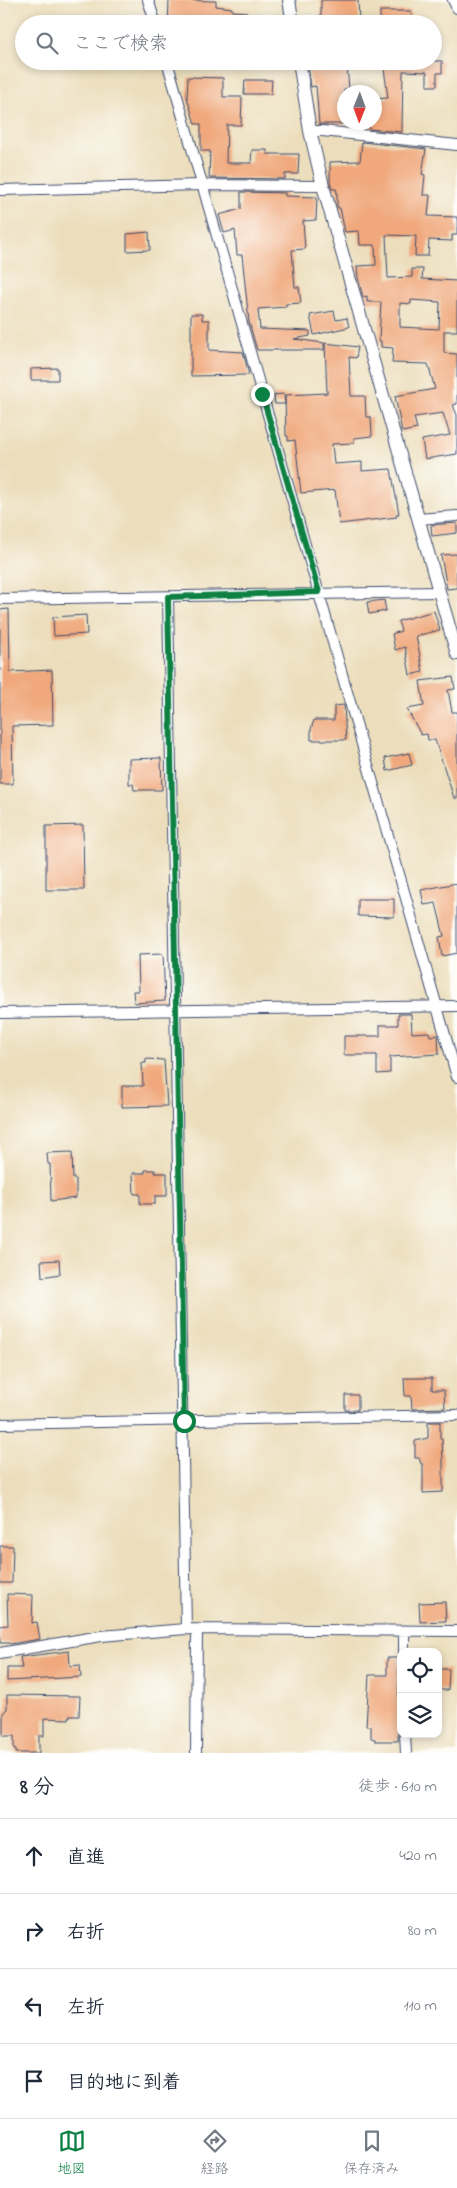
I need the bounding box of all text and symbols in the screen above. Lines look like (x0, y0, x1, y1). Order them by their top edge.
search box (15, 15, 442, 70)
icon: search (33, 29, 61, 57)
text: ここで検索 (73, 31, 168, 58)
north arrow (337, 85, 382, 130)
route end (251, 383, 274, 406)
route start (173, 1410, 196, 1433)
map controls (397, 1648, 442, 1738)
button: locate (397, 1648, 442, 1693)
button: layers (397, 1693, 442, 1738)
text: 8 分 (20, 1773, 54, 1803)
text: 徒歩 · 610 m (358, 1775, 437, 1799)
icon: ahead (20, 1842, 48, 1870)
text: 420 m (399, 1844, 437, 1868)
text: 直進 (67, 1845, 105, 1872)
icon: right (20, 1917, 48, 1945)
text: 80 m (408, 1919, 437, 1943)
text: 右折 (67, 1920, 105, 1947)
icon: left (20, 1992, 48, 2020)
text: 110 m (403, 1994, 437, 2018)
text: 左折 (67, 1995, 105, 2022)
icon: arrive (20, 2067, 48, 2095)
text: 目的地に到着 (67, 2070, 181, 2097)
tab: 地図 (58, 2127, 86, 2180)
tab: 経路 (201, 2127, 229, 2180)
tab: 保存済み (344, 2127, 400, 2180)

